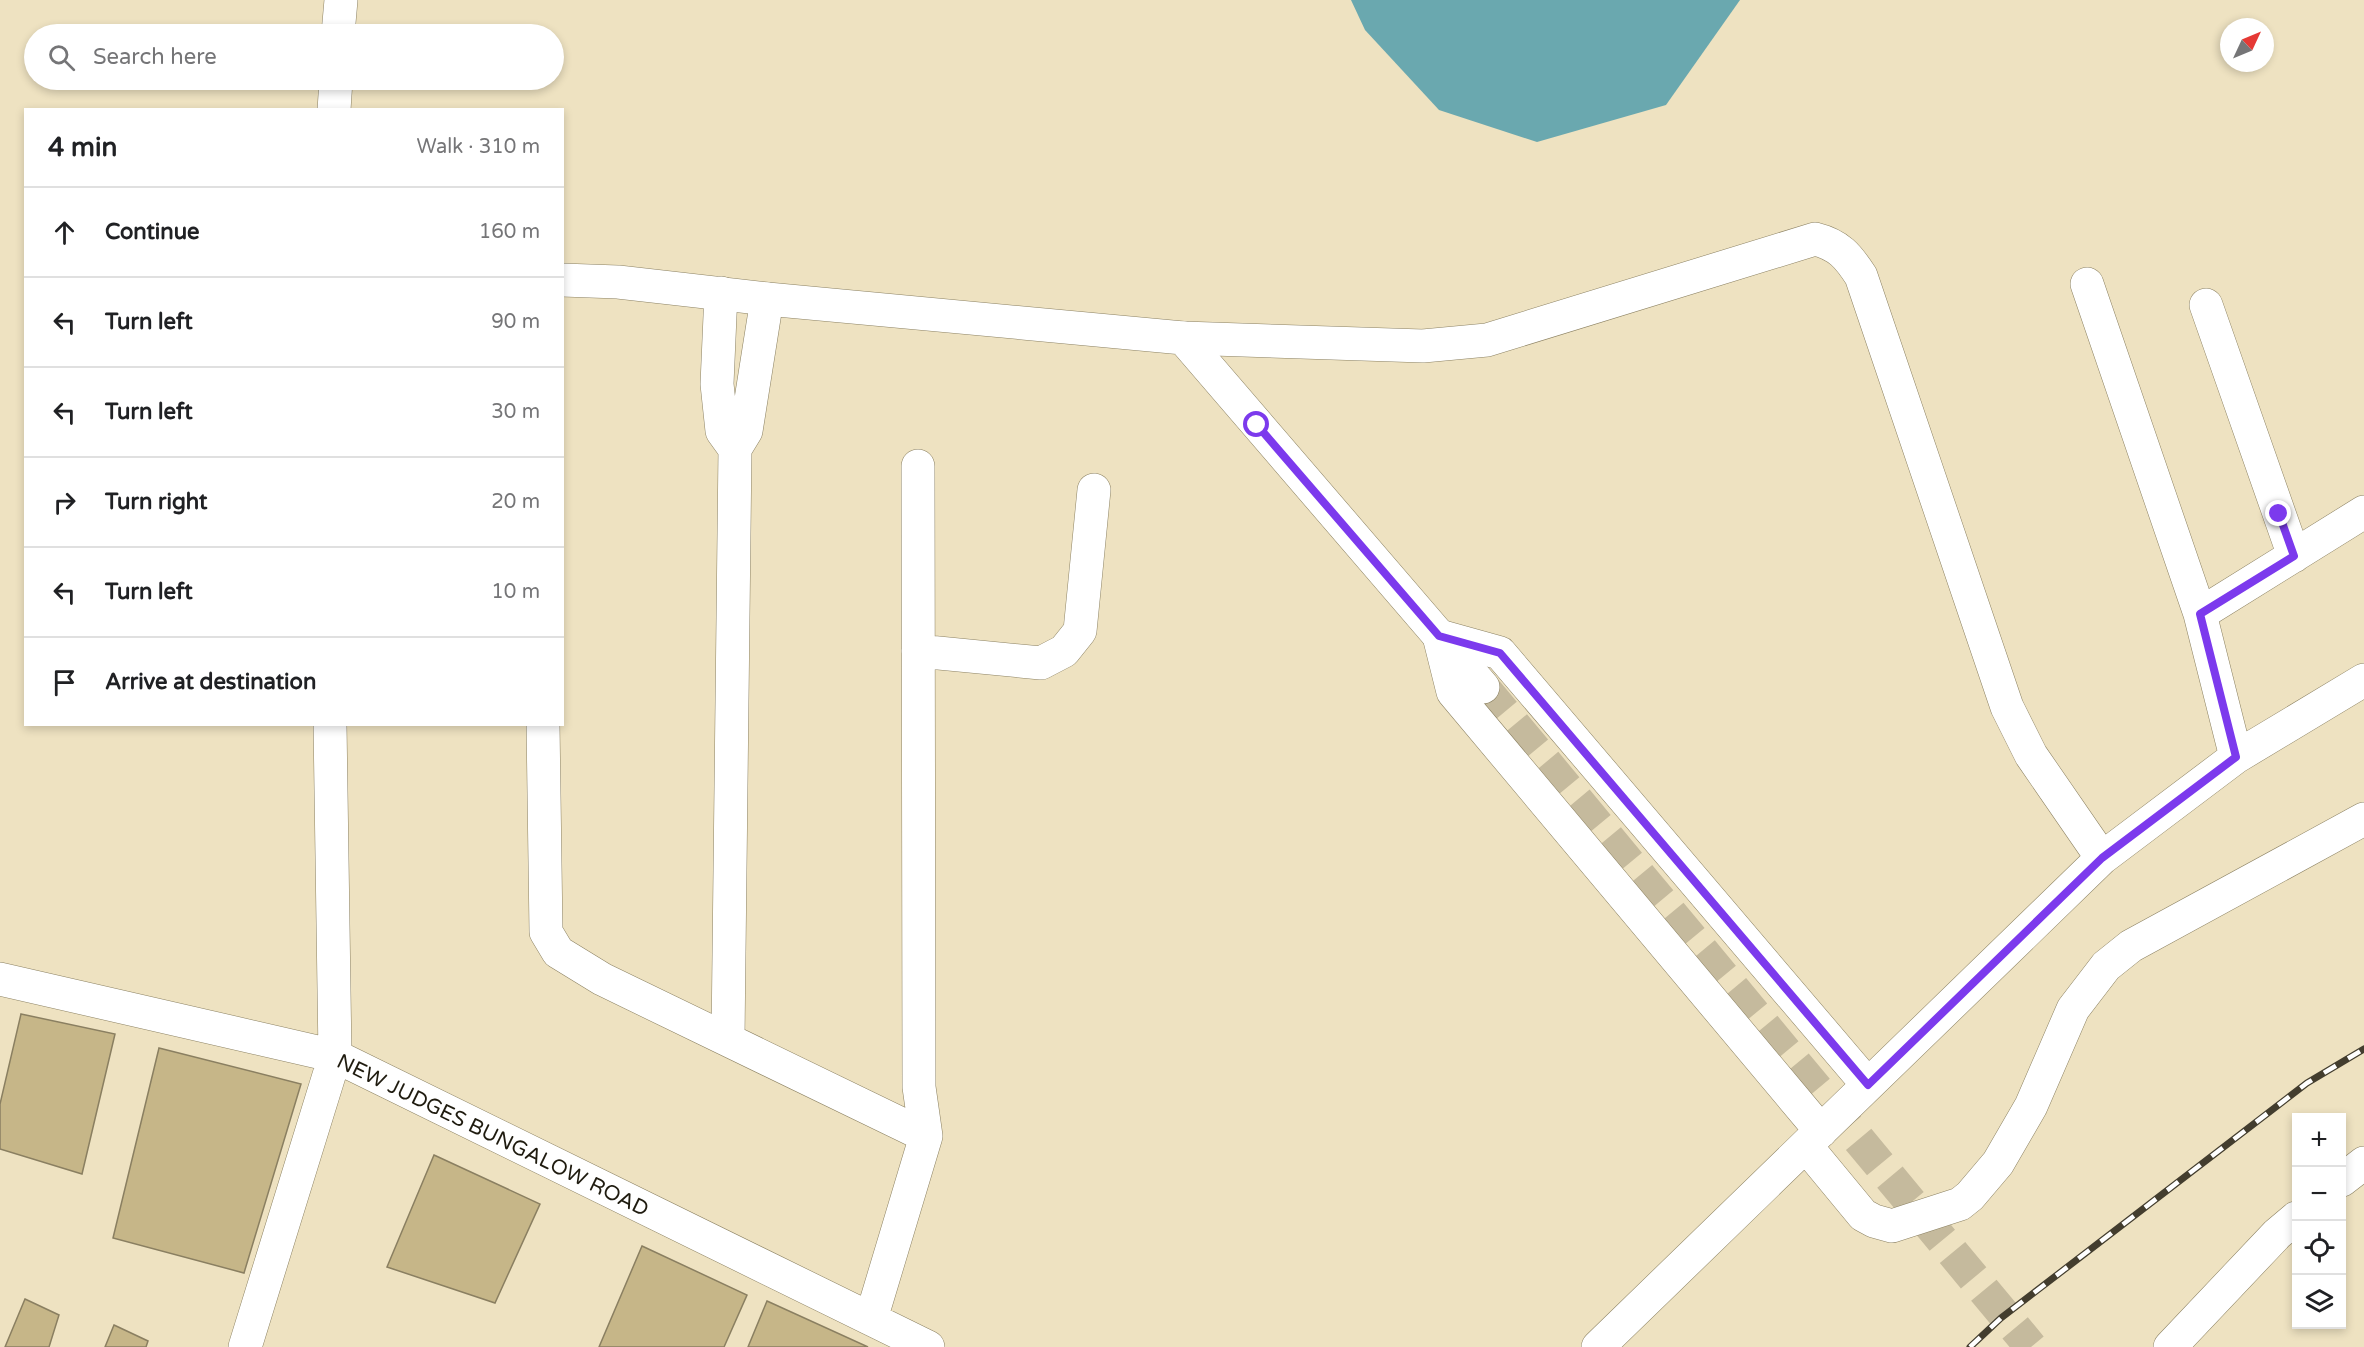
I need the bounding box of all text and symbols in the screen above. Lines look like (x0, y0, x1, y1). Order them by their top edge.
north arrow (2220, 18, 2274, 72)
search box (24, 24, 564, 90)
icon: search (45, 41, 78, 74)
text: Search here (93, 44, 217, 70)
text: 4 min (48, 132, 117, 163)
text: Walk · 310 m (417, 135, 540, 159)
icon: ahead (48, 216, 81, 249)
text: Continue (105, 219, 200, 245)
text: 160 m (479, 220, 540, 244)
icon: left (48, 306, 81, 339)
text: Turn left (105, 309, 193, 335)
text: 90 m (491, 310, 540, 334)
icon: left (48, 396, 81, 429)
text: Turn left (105, 399, 193, 425)
text: 30 m (491, 400, 540, 424)
route start (1243, 411, 1269, 437)
icon: right (48, 486, 81, 519)
text: Turn right (105, 489, 207, 515)
text: 20 m (491, 490, 540, 514)
route end (2265, 500, 2291, 526)
icon: left (48, 576, 81, 609)
text: Turn left (105, 579, 193, 605)
text: 10 m (491, 580, 540, 604)
icon: arrive (48, 666, 81, 699)
text: Arrive at destination (105, 669, 316, 695)
street label: NEW JUDGES BUNGALOW ROAD (333, 1049, 653, 1222)
map controls (2292, 1113, 2346, 1329)
button: + (2292, 1113, 2346, 1167)
button: − (2292, 1167, 2346, 1221)
button: locate (2292, 1221, 2346, 1275)
button: layers (2292, 1275, 2346, 1329)

